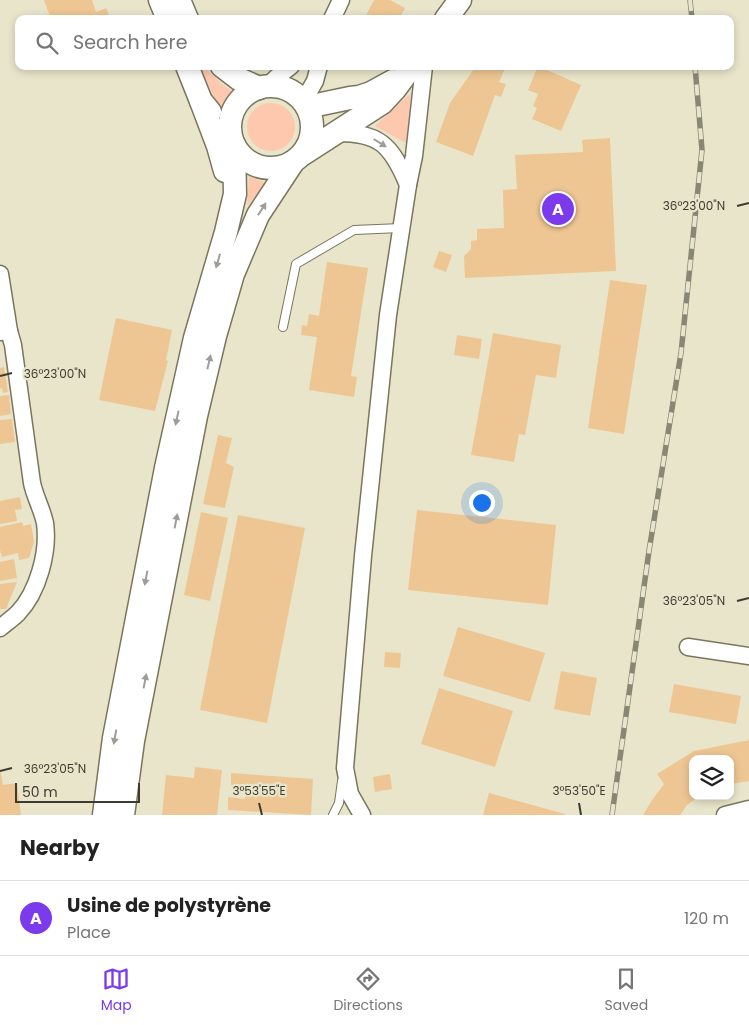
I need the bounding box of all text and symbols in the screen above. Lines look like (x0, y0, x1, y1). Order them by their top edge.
search box (15, 15, 734, 70)
icon: search (33, 29, 61, 57)
text: Search here (73, 29, 187, 56)
one-way arrow (374, 138, 387, 148)
pin: A (542, 190, 574, 228)
text: 36°23'00"N (663, 197, 725, 214)
one-way arrow (257, 202, 267, 216)
one-way arrow (213, 254, 221, 269)
one-way arrow (205, 354, 213, 369)
text: 36°23'00"N (24, 365, 86, 382)
one-way arrow (173, 411, 181, 426)
your location (469, 490, 495, 516)
one-way arrow (172, 514, 180, 529)
one-way arrow (141, 570, 149, 586)
text: 36°23'05"N (663, 592, 725, 609)
one-way arrow (142, 672, 150, 688)
one-way arrow (110, 730, 118, 746)
map controls (689, 755, 734, 800)
button: layers (689, 755, 734, 800)
text: 36°23'05"N (24, 760, 86, 777)
scale bar (15, 780, 140, 803)
text: 50 m (22, 782, 58, 802)
text: 3°53'55"E (232, 782, 286, 799)
text: 3°53'50"E (552, 782, 606, 799)
text: Nearby (20, 833, 100, 862)
text: Usine de polystyrène (67, 892, 271, 919)
text: A (30, 907, 42, 930)
text: 120 m (684, 907, 729, 930)
text: Place (67, 921, 111, 944)
tab: Map (101, 965, 132, 1016)
tab: Directions (333, 965, 403, 1016)
tab: Saved (604, 965, 648, 1016)

